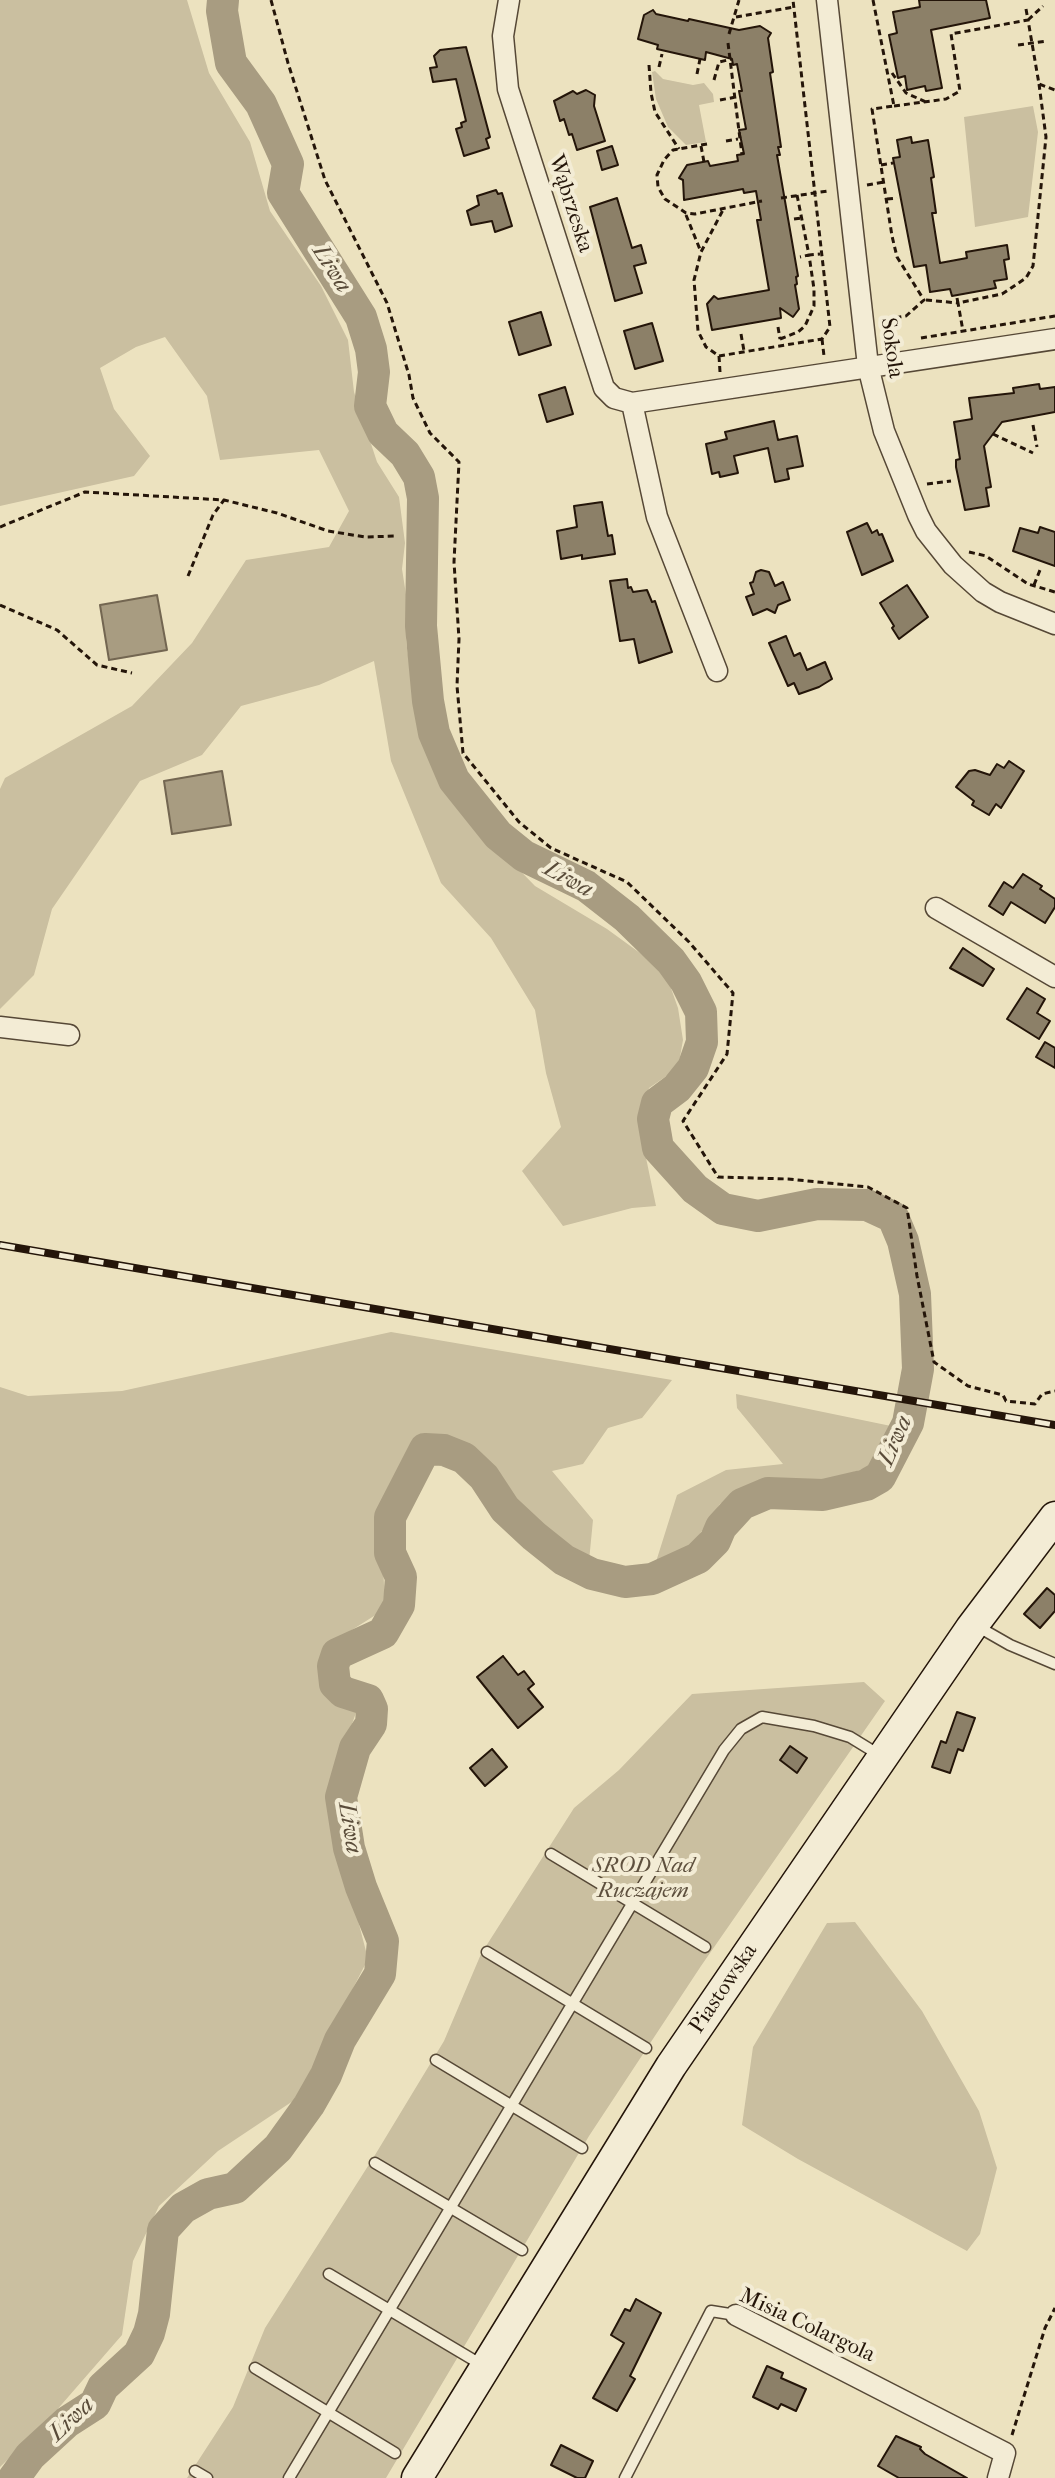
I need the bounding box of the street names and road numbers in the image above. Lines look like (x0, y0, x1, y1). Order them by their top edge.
street label: Wąbrzeska (542, 152, 598, 256)
street label: Sokola (874, 316, 908, 380)
street label: Piastowska (684, 1939, 764, 2039)
street label: Misia Colargola (735, 2283, 879, 2369)

